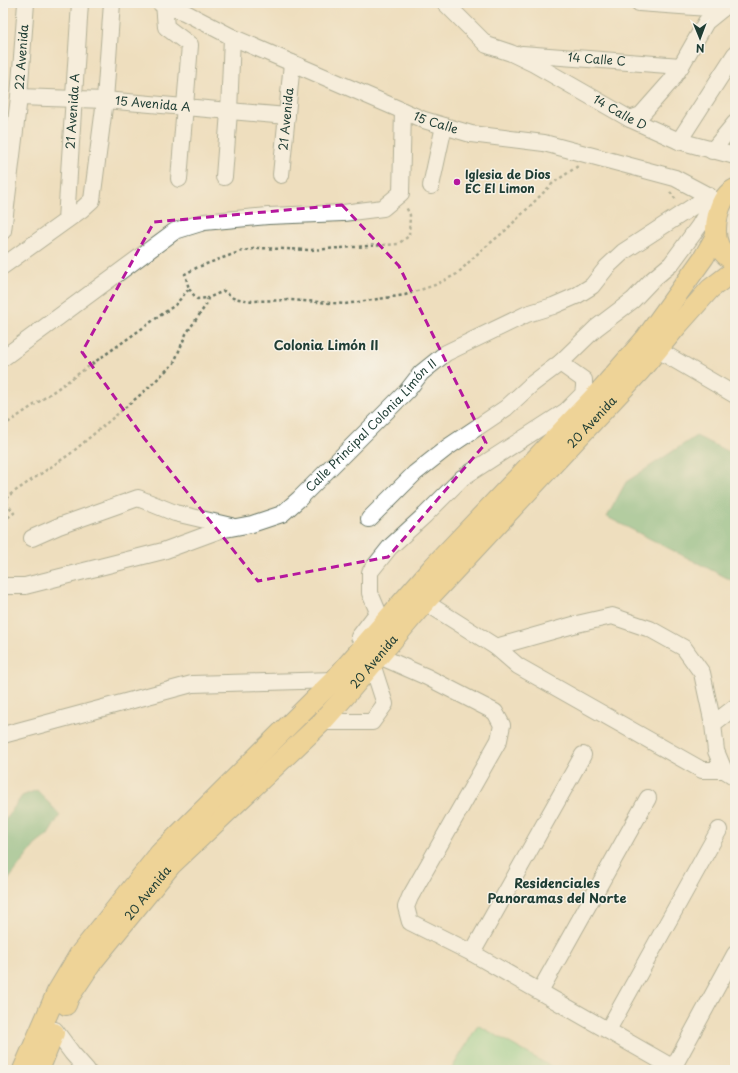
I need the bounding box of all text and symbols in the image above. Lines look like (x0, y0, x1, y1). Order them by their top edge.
north arrow (680, 18, 720, 58)
street label: 22 Avenida (10, 23, 32, 90)
text: N (695, 40, 705, 57)
street label: 14 Calle C (567, 47, 627, 70)
street label: 21 Avenida A (61, 73, 83, 150)
street label: 21 Avenida (273, 86, 298, 151)
street label: 14 Calle D (590, 90, 650, 133)
street label: 15 Avenida A (114, 91, 191, 115)
street label: 15 Calle (411, 107, 461, 138)
place label: Iglesia de Dios EC El Limon (465, 165, 551, 197)
marker: Iglesia de Dios EC El Limon (452, 177, 462, 187)
district label: Colonia Limón II (274, 335, 379, 354)
street label: Calle Principal Colonia Limón II (301, 354, 440, 496)
street label: 20 Avenida (563, 391, 621, 452)
street label: 20 Avenida (345, 630, 402, 692)
street label: 20 Avenida (120, 861, 175, 924)
district label: Residenciales Panoramas del Norte (487, 873, 627, 907)

